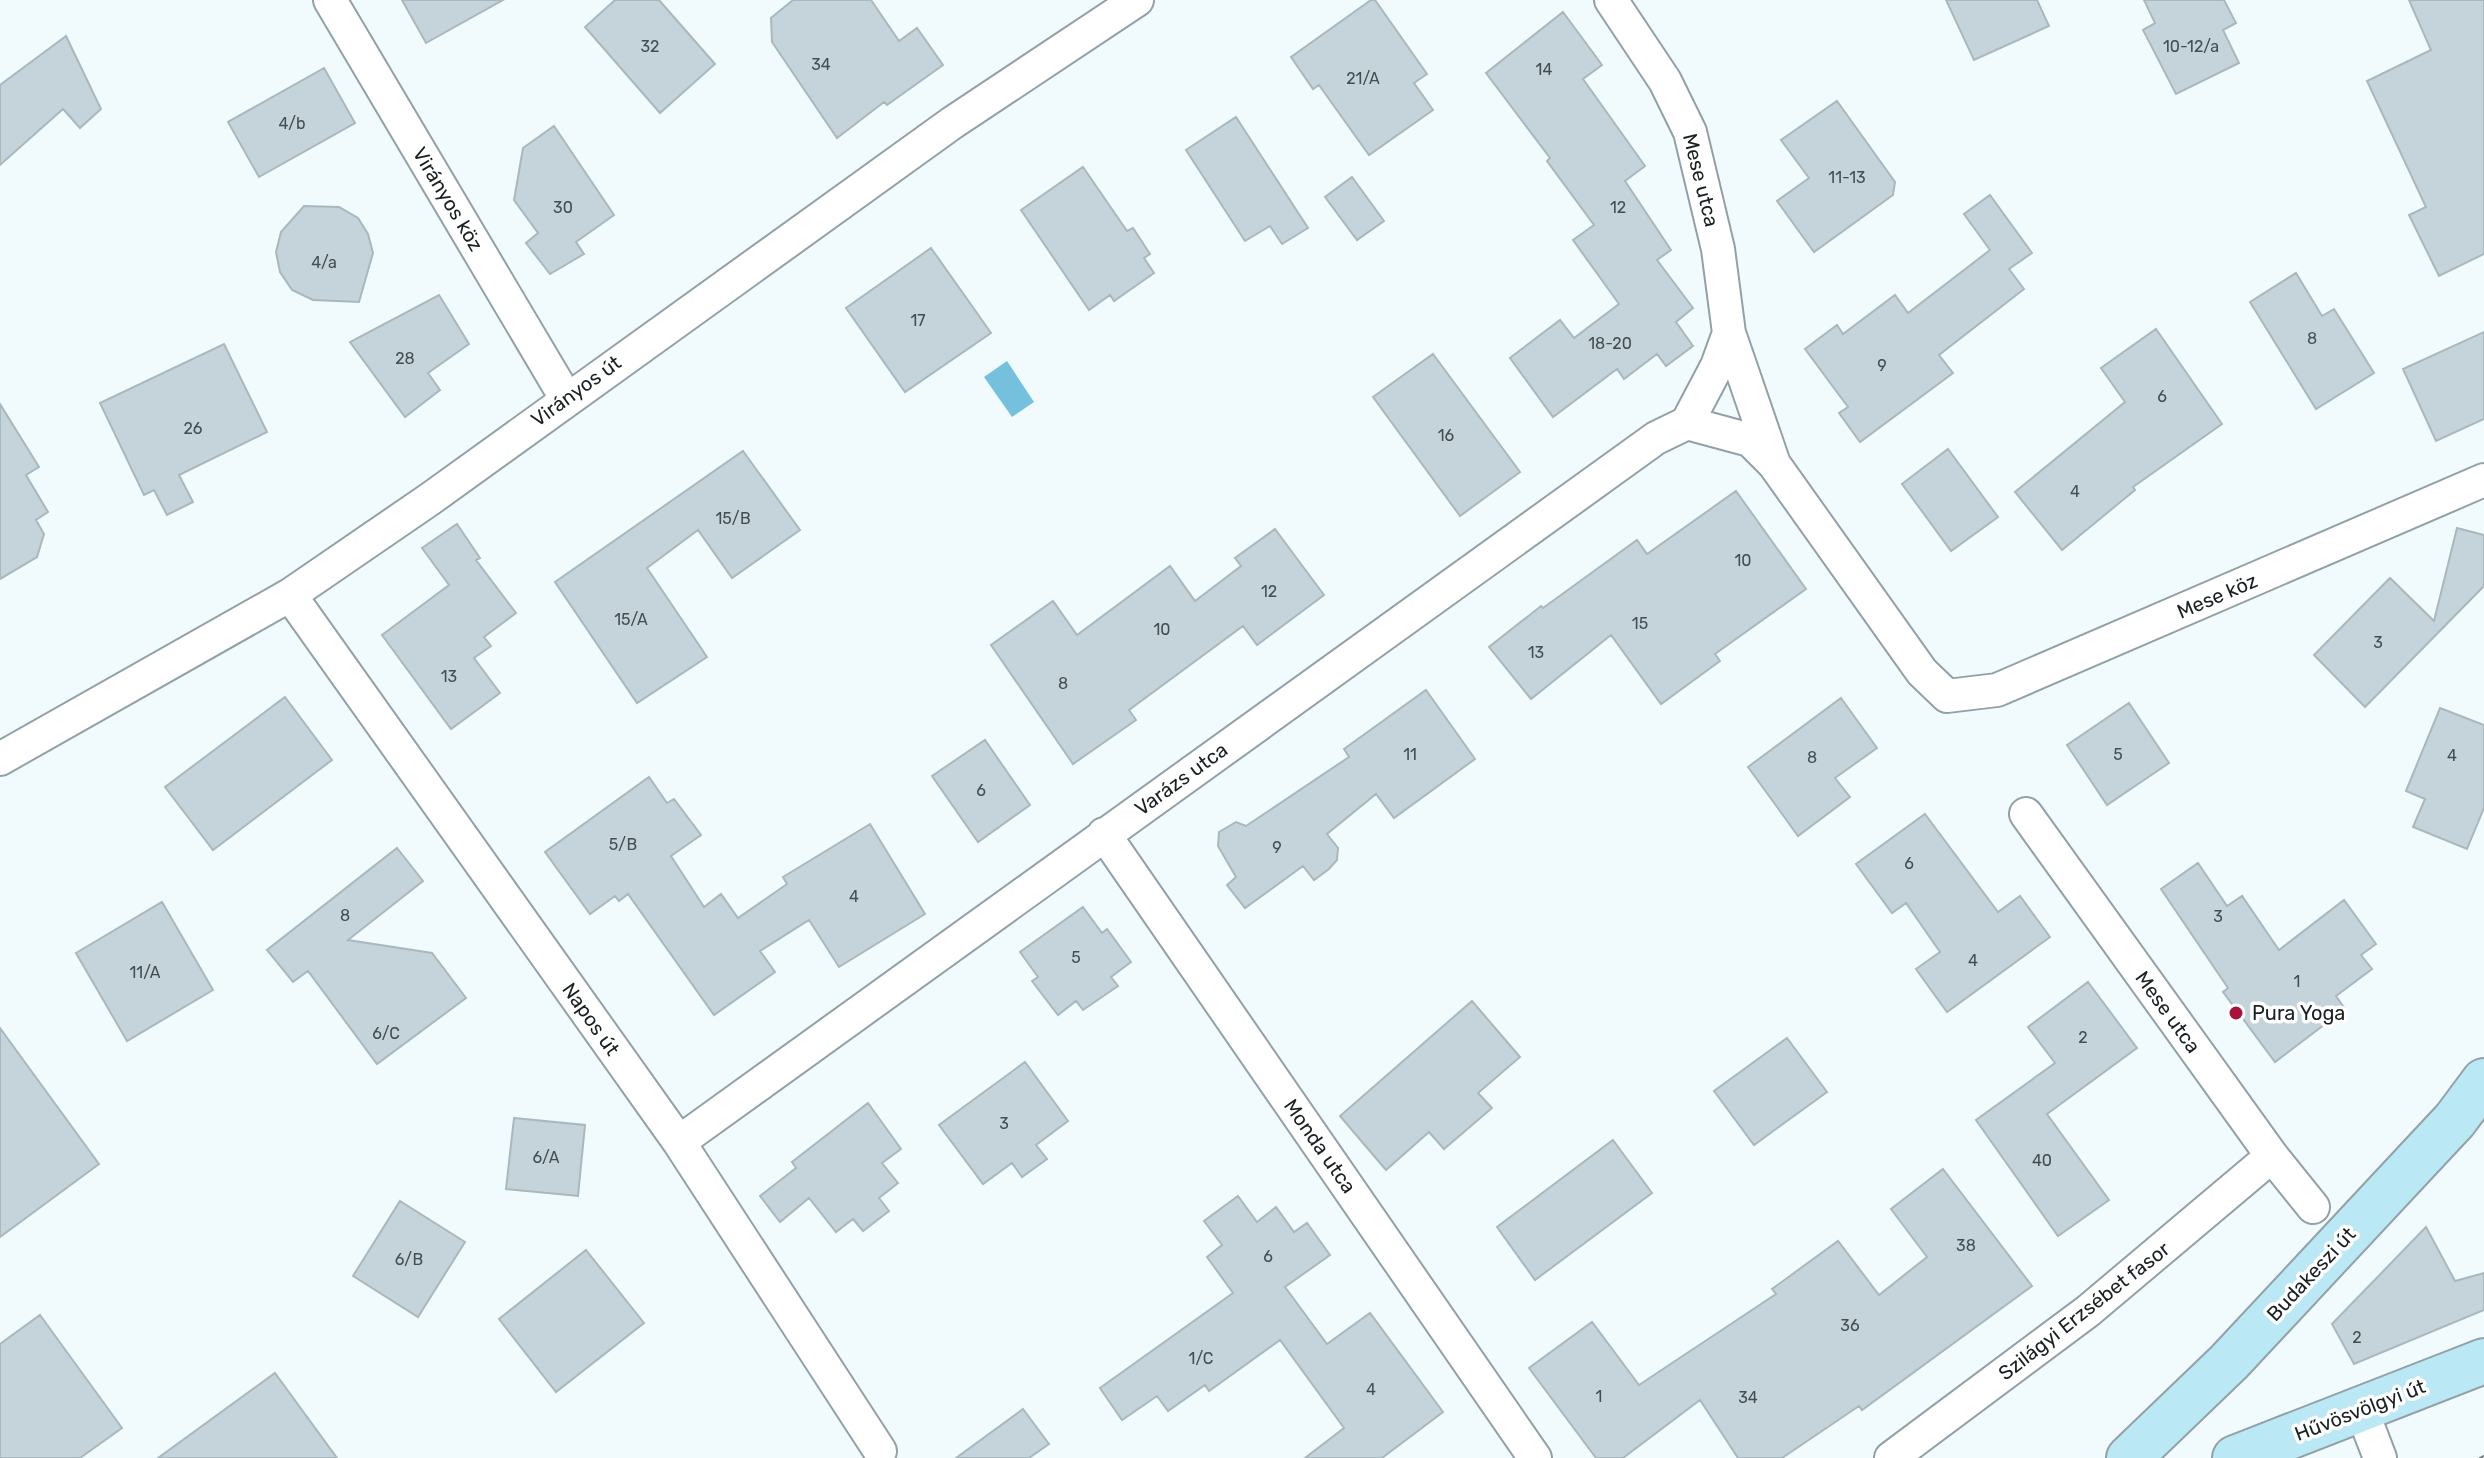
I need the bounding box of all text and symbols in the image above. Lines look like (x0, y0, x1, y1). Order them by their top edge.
house number: 32 (640, 37, 660, 56)
house number: 10-12/a (2163, 37, 2219, 56)
house number: 34 (811, 55, 831, 74)
house number: 14 (1536, 60, 1552, 79)
house number: 21/A (1346, 69, 1380, 88)
house number: 4/b (278, 114, 306, 133)
street label: Mese utca (1678, 131, 1724, 229)
street label: Virányos köz (408, 143, 488, 255)
house number: 11-13 (1828, 168, 1866, 187)
house number: 30 (553, 198, 573, 217)
house number: 12 (1610, 198, 1626, 217)
house number: 4/a (311, 253, 337, 272)
house number: 17 (910, 311, 926, 330)
house number: 8 (2307, 329, 2317, 348)
house number: 18-20 (1588, 334, 1632, 353)
house number: 28 (395, 349, 415, 368)
street label: Virányos út (526, 350, 626, 432)
house number: 9 (1877, 356, 1887, 375)
house number: 6 (2157, 387, 2167, 406)
house number: 26 (183, 419, 203, 438)
house number: 16 (1438, 426, 1455, 445)
house number: 4 (2070, 482, 2080, 501)
house number: 15/B (715, 509, 751, 528)
house number: 10 (1734, 551, 1752, 570)
street label: Mese köz (2173, 568, 2261, 624)
house number: 12 (1261, 582, 1277, 601)
house number: 15/A (614, 610, 648, 629)
house number: 15 (1632, 614, 1648, 633)
house number: 10 (1153, 620, 1171, 639)
house number: 3 (2373, 633, 2383, 652)
house number: 13 (1528, 643, 1544, 662)
house number: 13 (441, 667, 457, 686)
house number: 8 (1058, 674, 1068, 693)
street label: Varázs utca (1130, 737, 1232, 821)
house number: 11 (1403, 745, 1417, 764)
house number: 5 (2113, 745, 2123, 764)
house number: 4 (2447, 746, 2457, 765)
house number: 8 (1807, 748, 1817, 767)
house number: 6 (976, 781, 986, 800)
house number: 5/B (609, 835, 637, 854)
house number: 9 (1272, 838, 1282, 857)
house number: 6 (1904, 854, 1914, 873)
house number: 4 (849, 887, 859, 906)
house number: 8 (340, 906, 350, 925)
house number: 3 (2213, 907, 2223, 926)
house number: 5 (1071, 948, 1081, 967)
house number: 4 (1968, 951, 1978, 970)
house number: 11/A (129, 963, 161, 982)
street label: Mese utca (2130, 966, 2206, 1058)
house number: 1 (2294, 972, 2300, 991)
street label: Napos út (557, 978, 625, 1060)
place label: Pura Yoga (2252, 1001, 2345, 1025)
marker: Pura Yoga (2227, 1004, 2245, 1022)
house number: 6/C (372, 1024, 400, 1043)
house number: 2 (2078, 1028, 2088, 1047)
street label: Monda utca (1279, 1094, 1361, 1198)
house number: 3 (999, 1114, 1009, 1133)
house number: 6/A (533, 1148, 560, 1167)
house number: 40 (2032, 1151, 2052, 1170)
street label: Budakeszi út (2262, 1222, 2361, 1326)
house number: 38 (1956, 1236, 1976, 1255)
street label: Szilágyi Erzsébet fasor (1994, 1236, 2175, 1385)
house number: 6 (1263, 1247, 1273, 1266)
house number: 6/B (395, 1250, 423, 1269)
house number: 36 (1840, 1316, 1860, 1335)
house number: 2 (2352, 1328, 2362, 1347)
house number: 1/C (1189, 1349, 1213, 1368)
street label: Hűvösvölgyi út (2291, 1374, 2429, 1446)
house number: 4 (1366, 1380, 1376, 1399)
house number: 1 (1596, 1387, 1602, 1406)
house number: 34 (1738, 1388, 1758, 1407)

